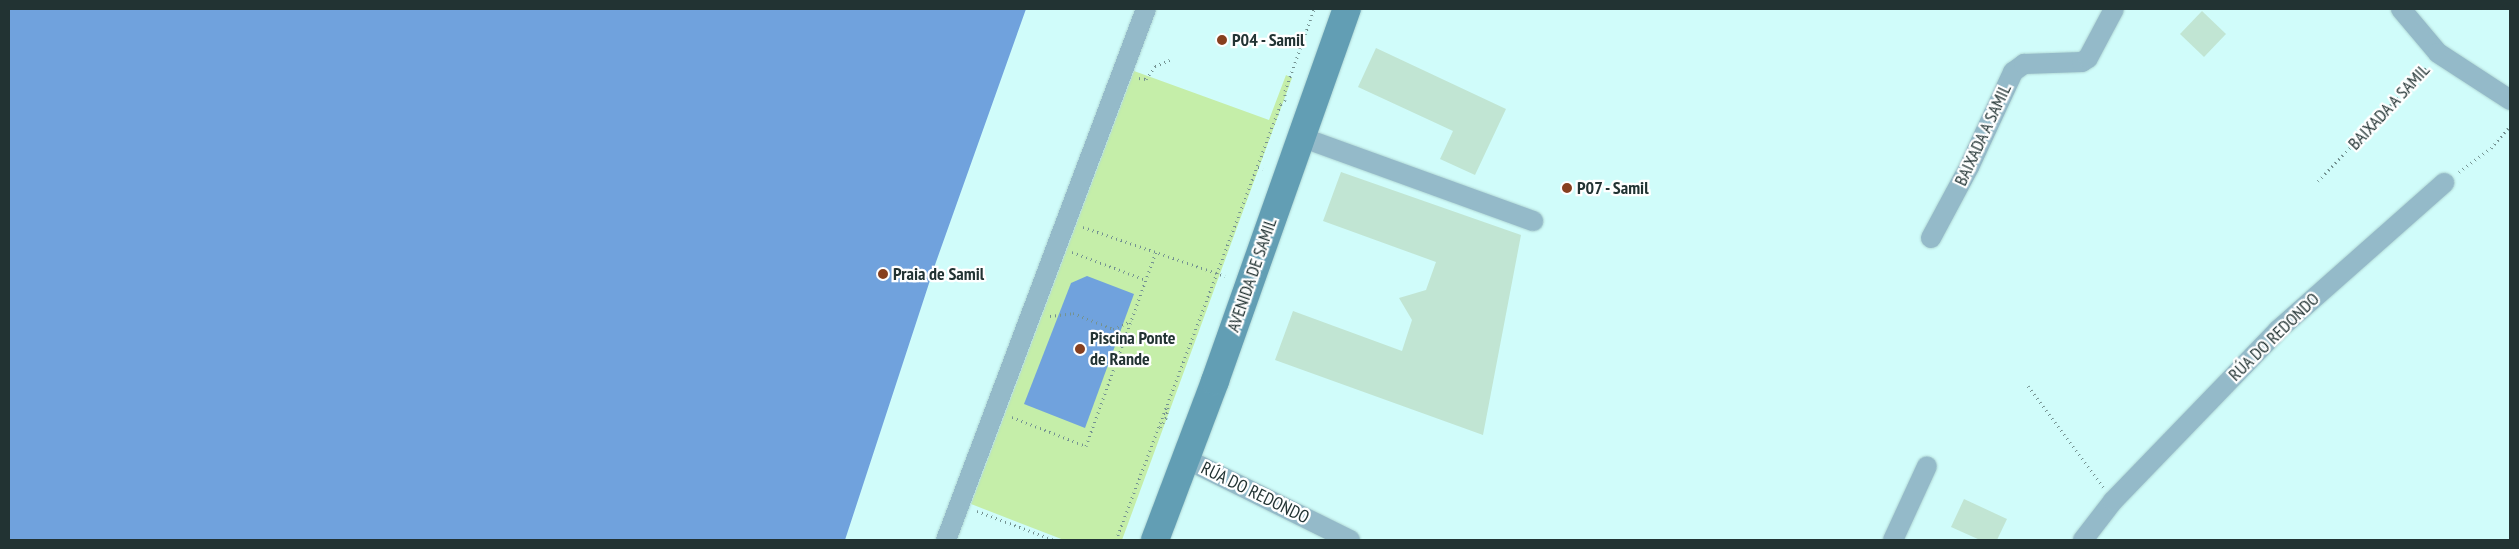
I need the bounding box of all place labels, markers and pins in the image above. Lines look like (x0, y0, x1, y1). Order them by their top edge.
place label: P04 - Samil (1232, 29, 1306, 51)
marker: P04 - Samil (1216, 34, 1228, 46)
place label: P07 - Samil (1577, 177, 1651, 199)
marker: P07 - Samil (1561, 182, 1573, 194)
place label: Praia de Samil (893, 263, 984, 285)
marker: Praia de Samil (877, 268, 889, 280)
place label: Piscina Ponte de Rande (1090, 328, 1176, 370)
marker: Piscina Ponte de Rande (1074, 343, 1086, 355)

